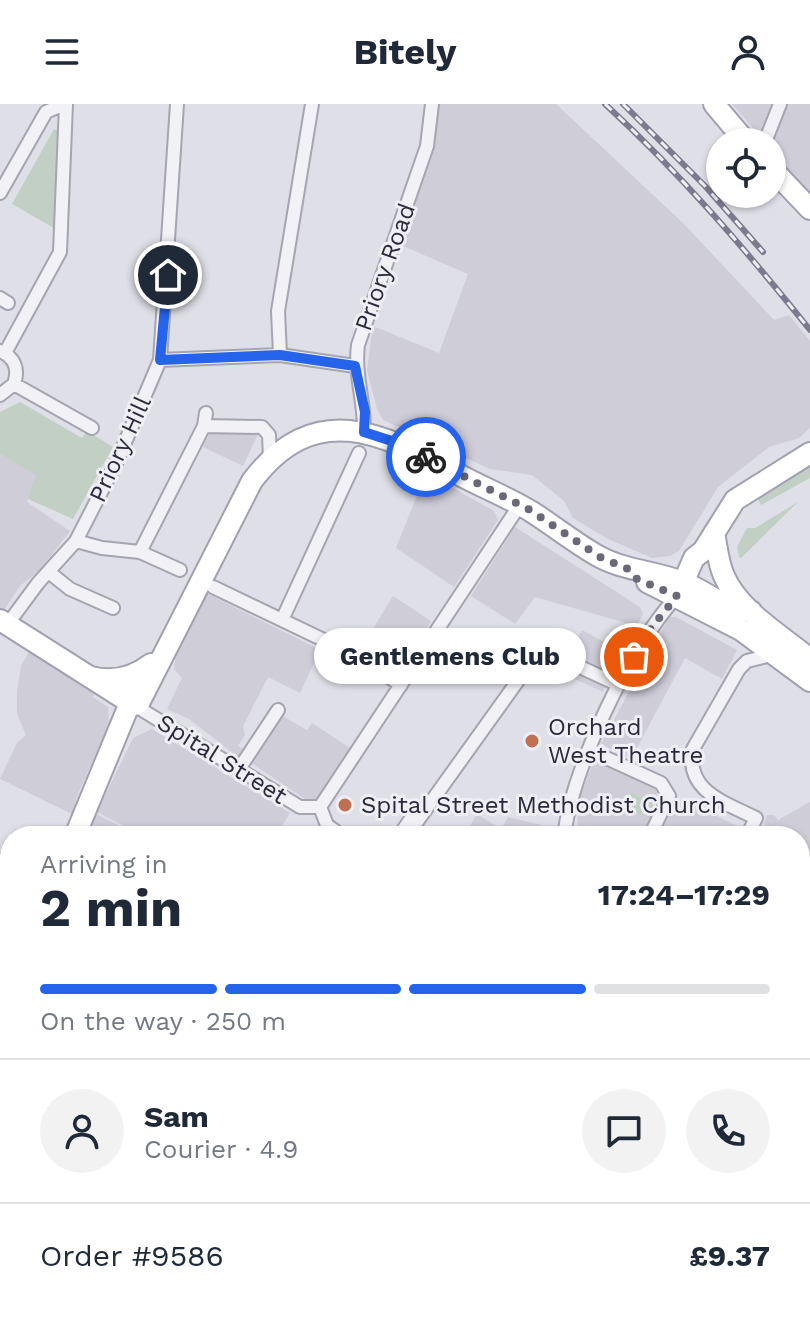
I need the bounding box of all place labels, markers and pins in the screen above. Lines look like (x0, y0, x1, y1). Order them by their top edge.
pin (134, 241, 202, 309)
pin (600, 623, 668, 691)
callout: Gentlemens Club (314, 629, 586, 685)
place label: Orchard West Theatre (548, 713, 703, 769)
marker: Orchard West Theatre (523, 732, 541, 750)
place label: Spital Street Methodist Church (361, 791, 726, 819)
marker: Spital Street Methodist Church (336, 796, 354, 814)

